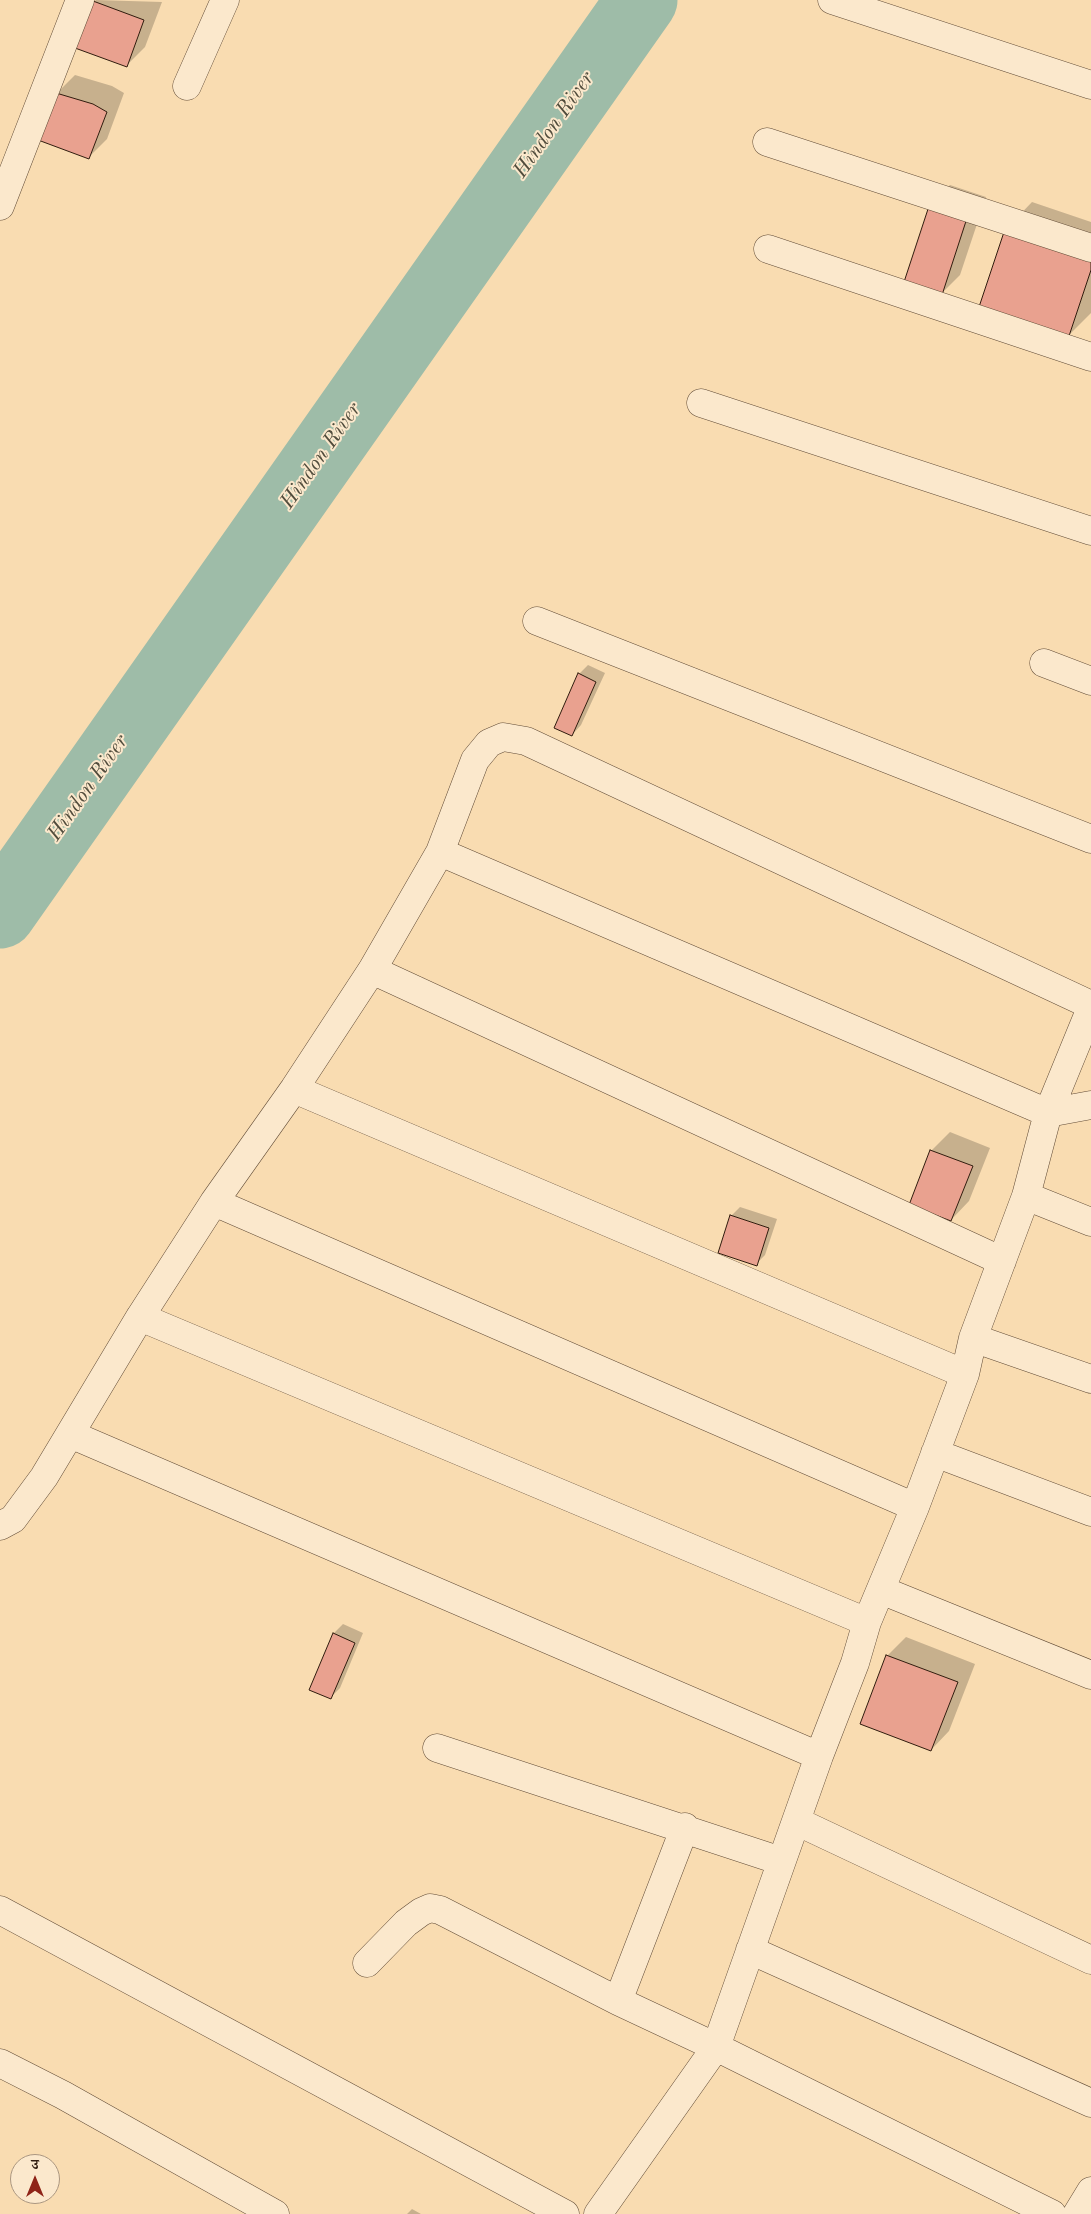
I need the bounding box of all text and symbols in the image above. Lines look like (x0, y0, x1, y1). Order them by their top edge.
water label: Hindon River (508, 67, 600, 183)
water label: Hindon River (275, 398, 367, 514)
water label: Hindon River (42, 730, 134, 846)
north arrow (10, 2154, 60, 2204)
text: उ (31, 2158, 39, 2172)

